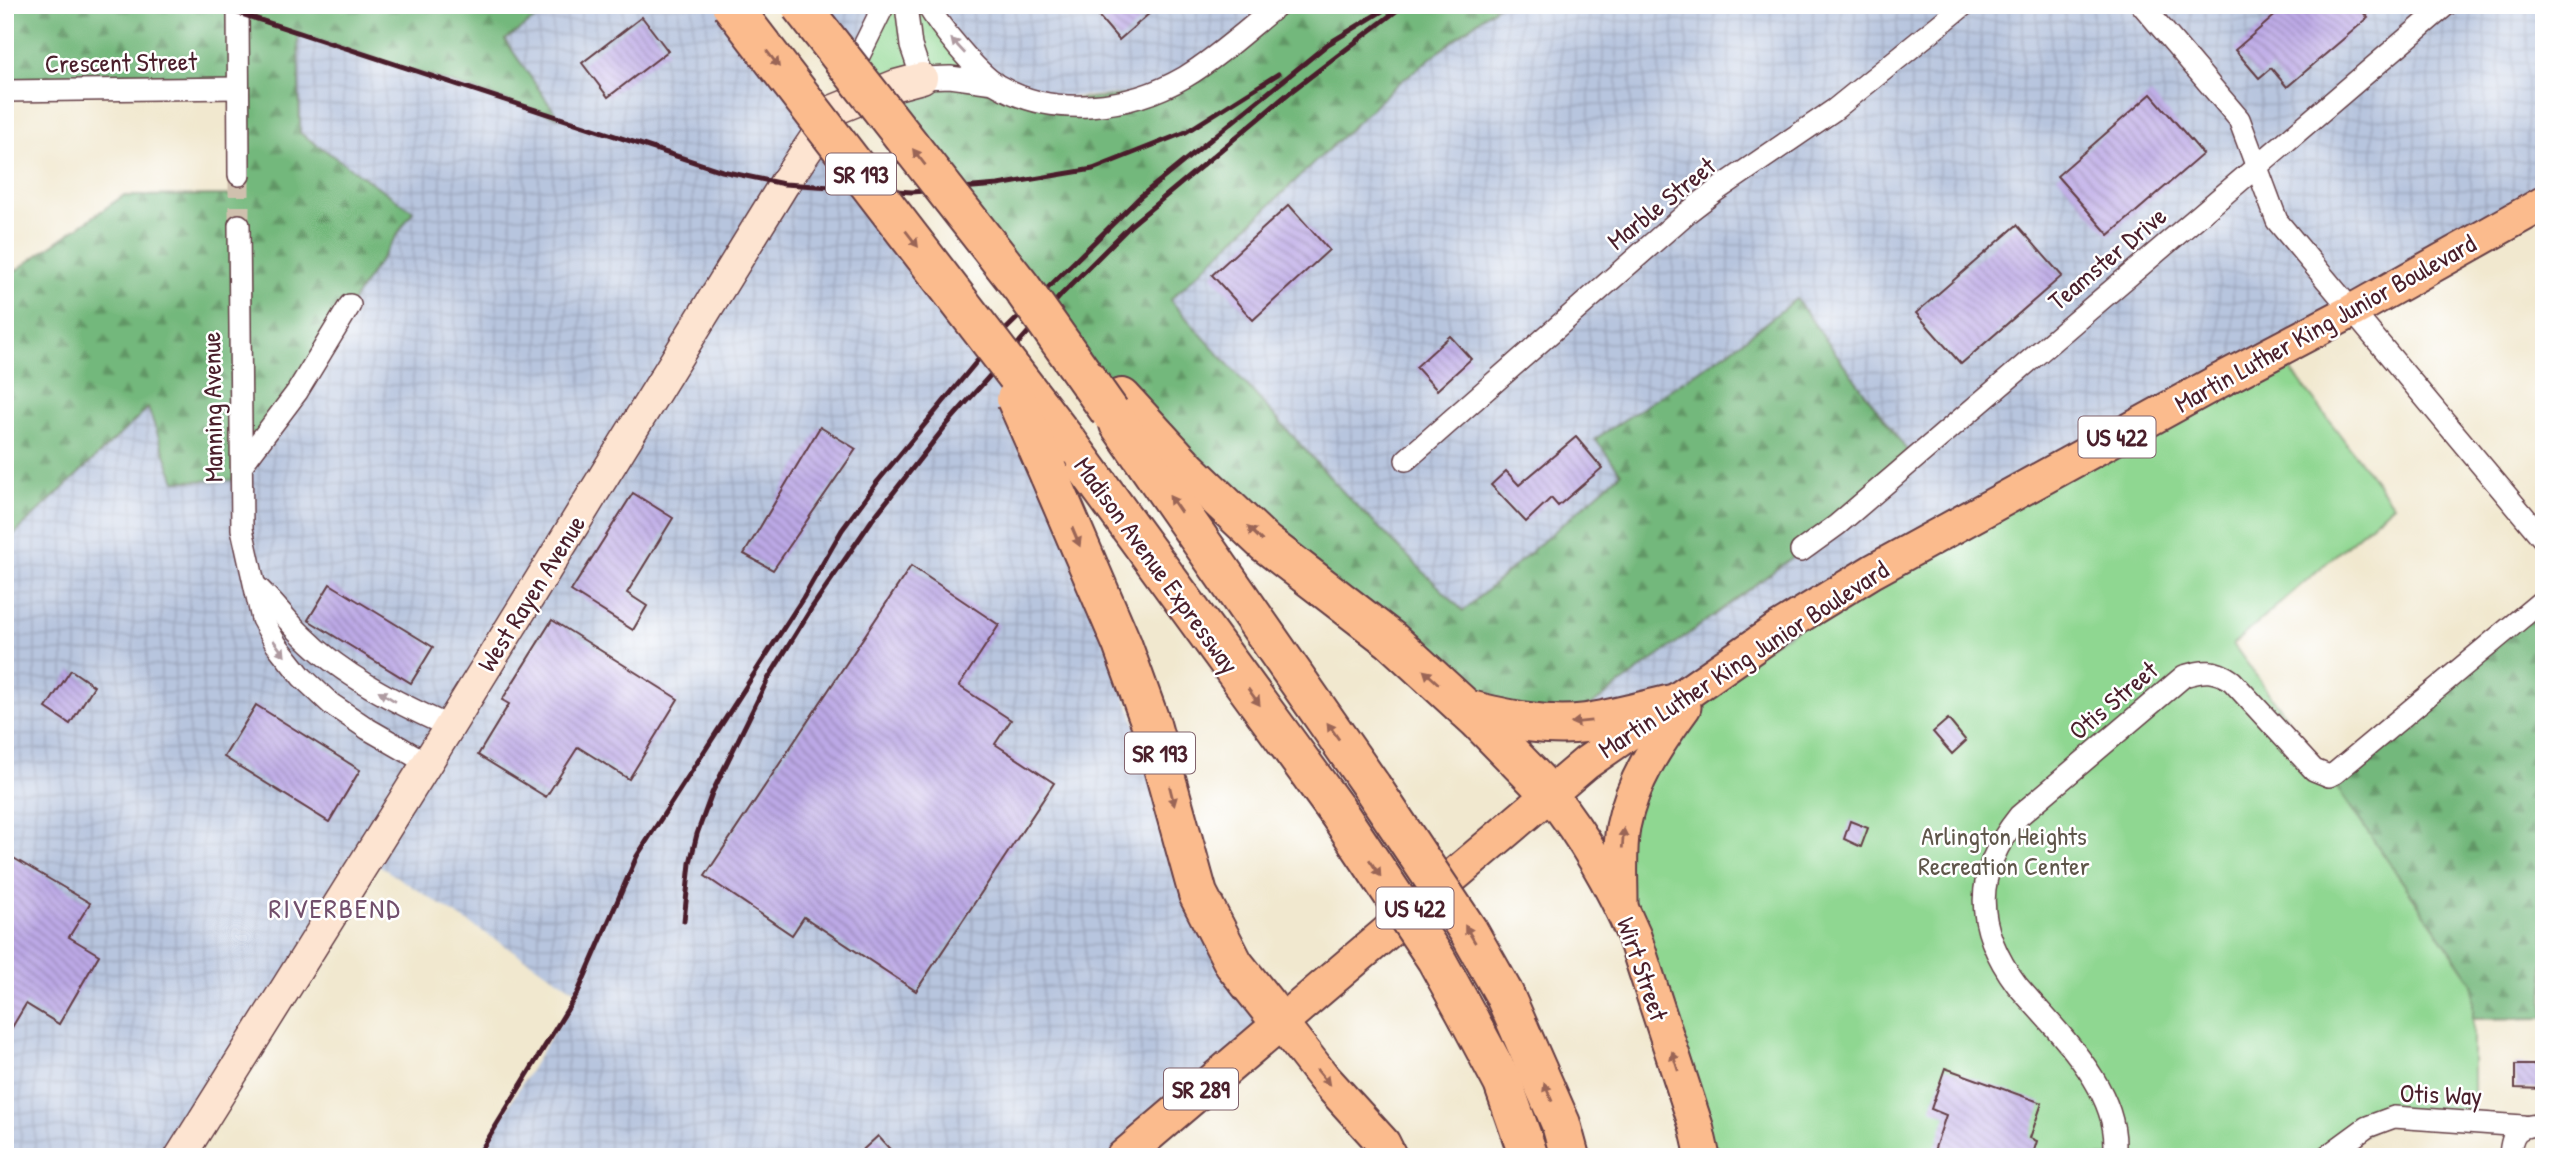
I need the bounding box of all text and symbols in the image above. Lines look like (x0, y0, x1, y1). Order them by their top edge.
one-way arrow (950, 37, 966, 55)
street label: Crescent Street (45, 43, 198, 81)
one-way arrow (765, 50, 780, 68)
one-way arrow (913, 148, 927, 166)
street label: Marble Street (1599, 148, 1723, 258)
road number: SR 193 (826, 154, 896, 194)
street label: Teamster Drive (2040, 198, 2174, 318)
street label: Martin Luther King Junior Boulevard (2168, 225, 2482, 421)
one-way arrow (904, 230, 919, 248)
street label: Manning Avenue (193, 332, 231, 482)
road number: US 422 (2078, 416, 2156, 458)
street label: Madison Avenue Expressway (1067, 450, 1247, 680)
one-way arrow (1168, 495, 1182, 513)
street label: West Rayen Avenue (469, 508, 593, 678)
one-way arrow (1247, 526, 1264, 542)
one-way arrow (1070, 527, 1082, 547)
street label: Martin Luther King Junior Boulevard (1591, 552, 1895, 766)
one-way arrow (272, 639, 286, 657)
street label: Otis Street (2061, 652, 2166, 747)
one-way arrow (1423, 670, 1440, 686)
one-way arrow (1246, 688, 1260, 706)
one-way arrow (377, 690, 397, 703)
one-way arrow (1570, 717, 1592, 728)
one-way arrow (1326, 722, 1340, 740)
road number: SR 193 (1125, 732, 1195, 774)
one-way arrow (1167, 785, 1178, 807)
park label: Arlington Heights Recreation Center (1918, 818, 2090, 883)
one-way arrow (1618, 826, 1629, 848)
one-way arrow (1368, 859, 1382, 877)
road number: US 422 (1376, 888, 1454, 928)
district label: RIVERBEND (269, 889, 401, 927)
street label: Wirt Street (1609, 913, 1677, 1026)
one-way arrow (1464, 925, 1476, 944)
one-way arrow (1669, 1051, 1680, 1072)
one-way arrow (1315, 1068, 1330, 1085)
road number: SR 289 (1164, 1069, 1238, 1110)
street label: Otis Way (2399, 1075, 2483, 1113)
one-way arrow (1542, 1082, 1553, 1103)

